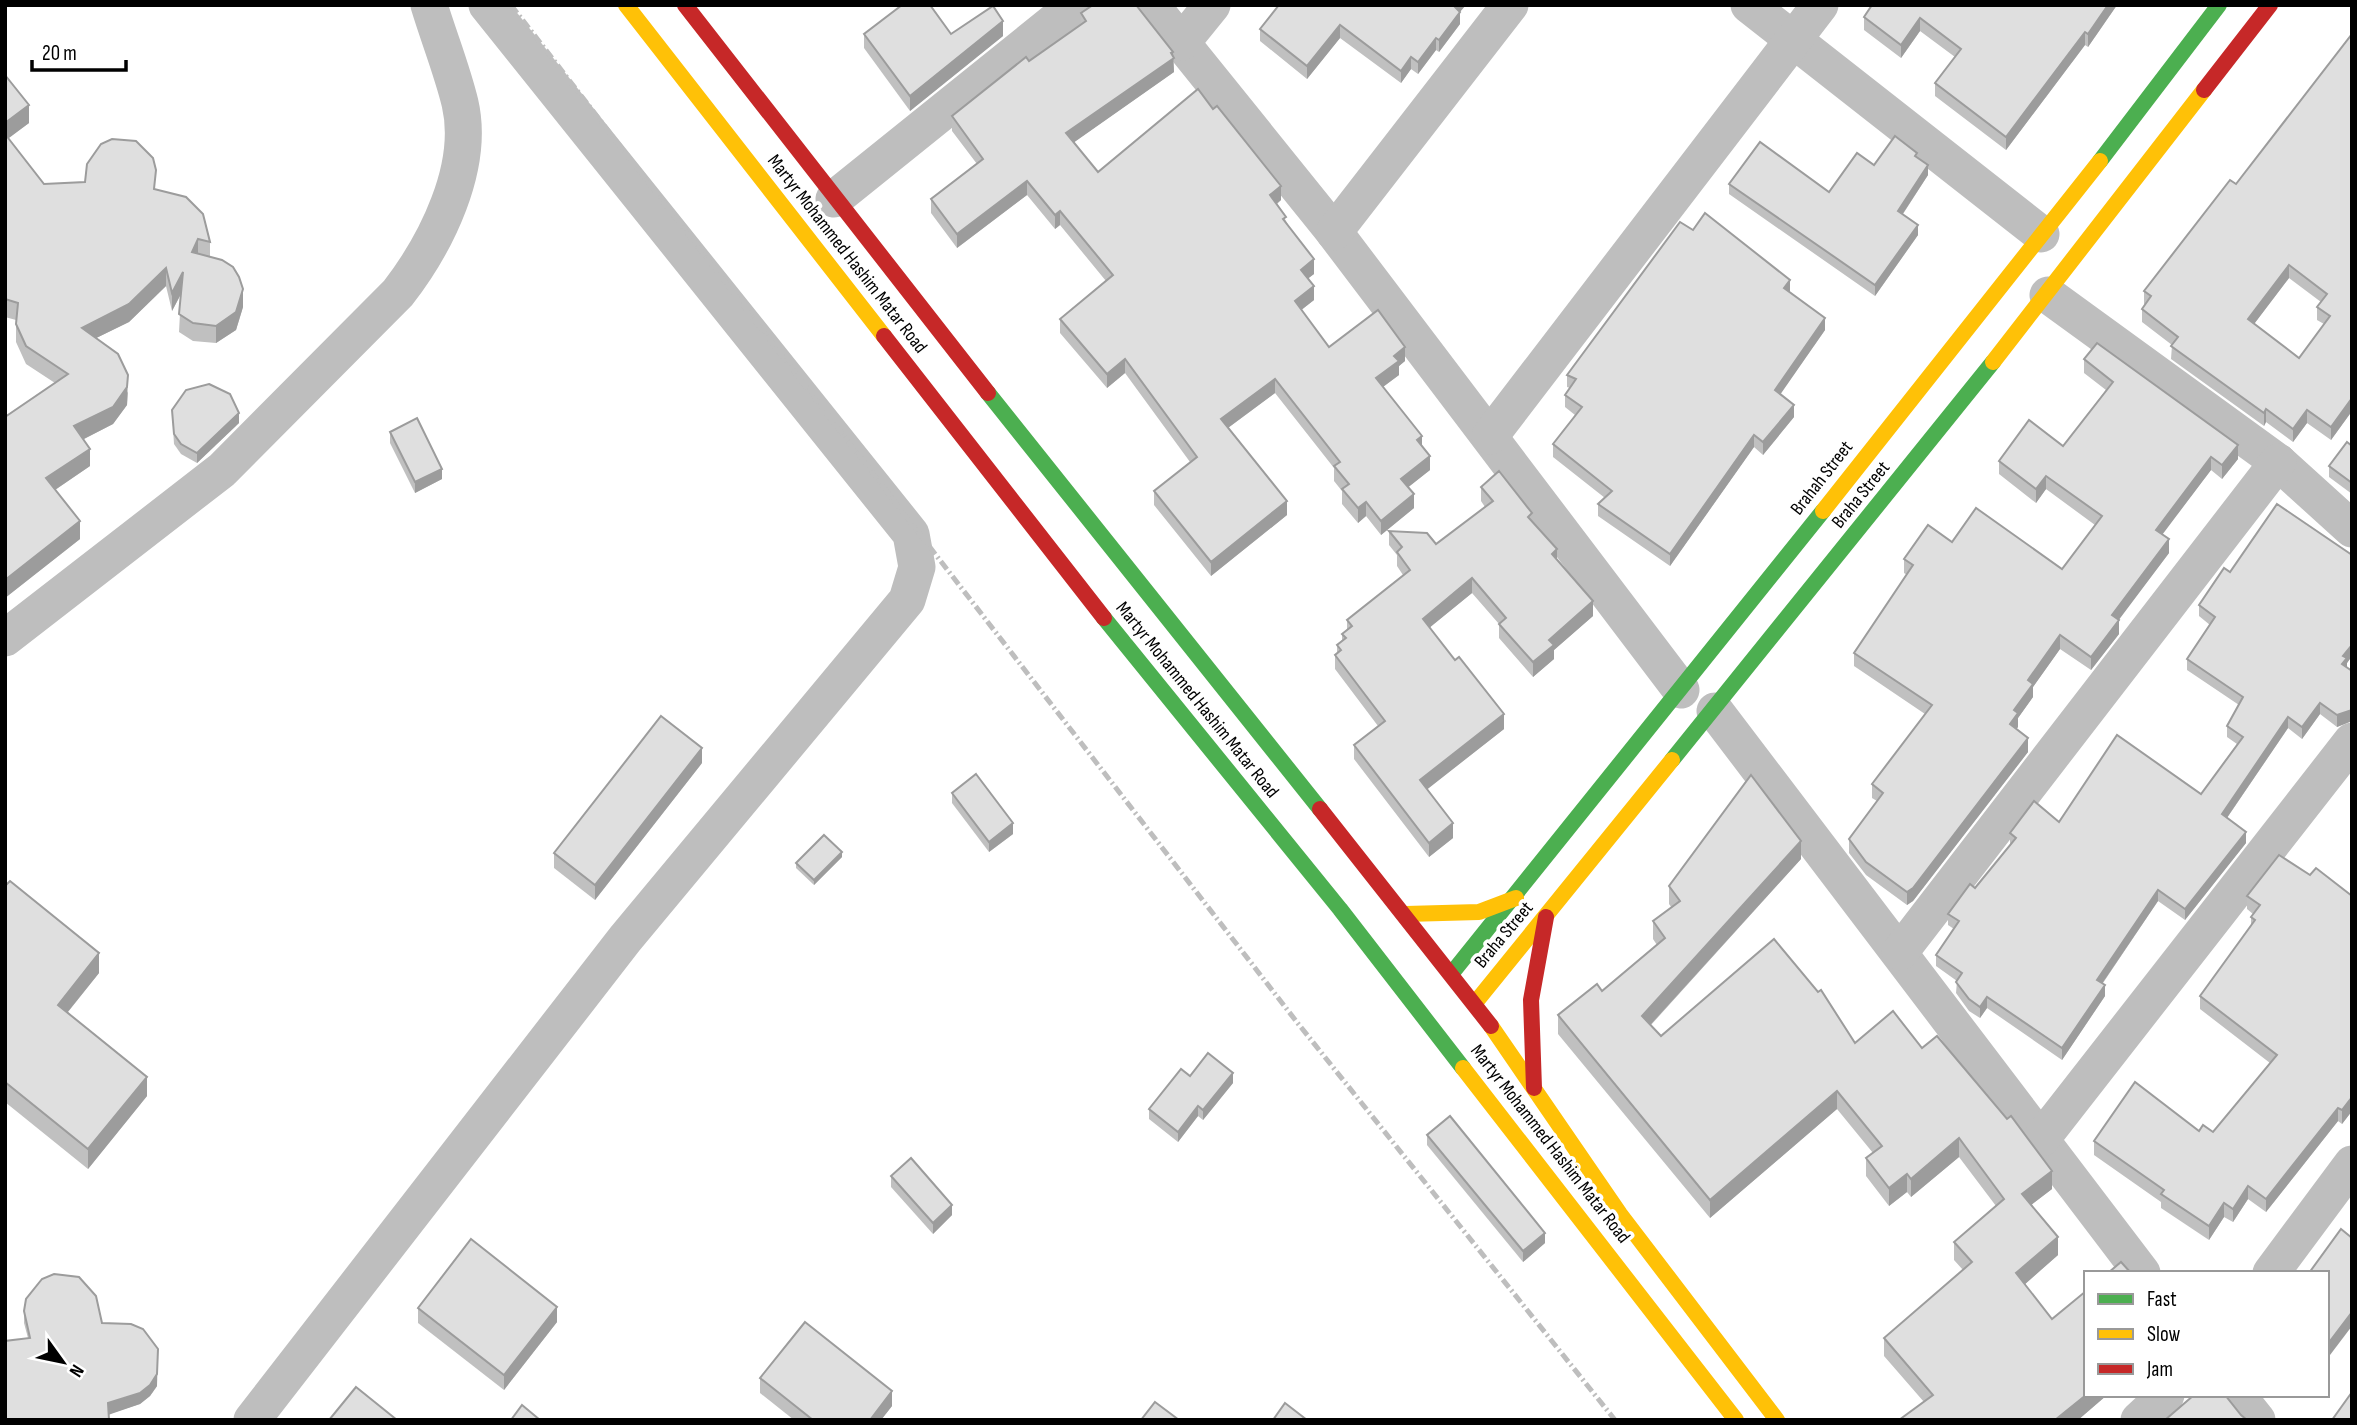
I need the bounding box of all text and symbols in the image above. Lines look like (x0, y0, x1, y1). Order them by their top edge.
scale bar (32, 28, 126, 72)
text: 20 m (42, 41, 77, 66)
street label: Martyr Mohammed Hashim Matar Road (762, 150, 932, 358)
street label: Brahah Street (1786, 436, 1858, 520)
street label: Braha Street (1827, 457, 1895, 533)
street label: Martyr Mohammed Hashim Matar Road (1111, 597, 1283, 803)
street label: Braha Street (1470, 897, 1538, 973)
street label: Martyr Mohammed Hashim Matar Road (1465, 1040, 1635, 1248)
legend (2084, 1271, 2329, 1397)
text: Fast (2147, 1287, 2177, 1312)
text: Slow (2147, 1322, 2181, 1347)
north arrow (28, 1327, 98, 1397)
text: Jam (2146, 1357, 2173, 1382)
text: N (64, 1360, 88, 1381)

